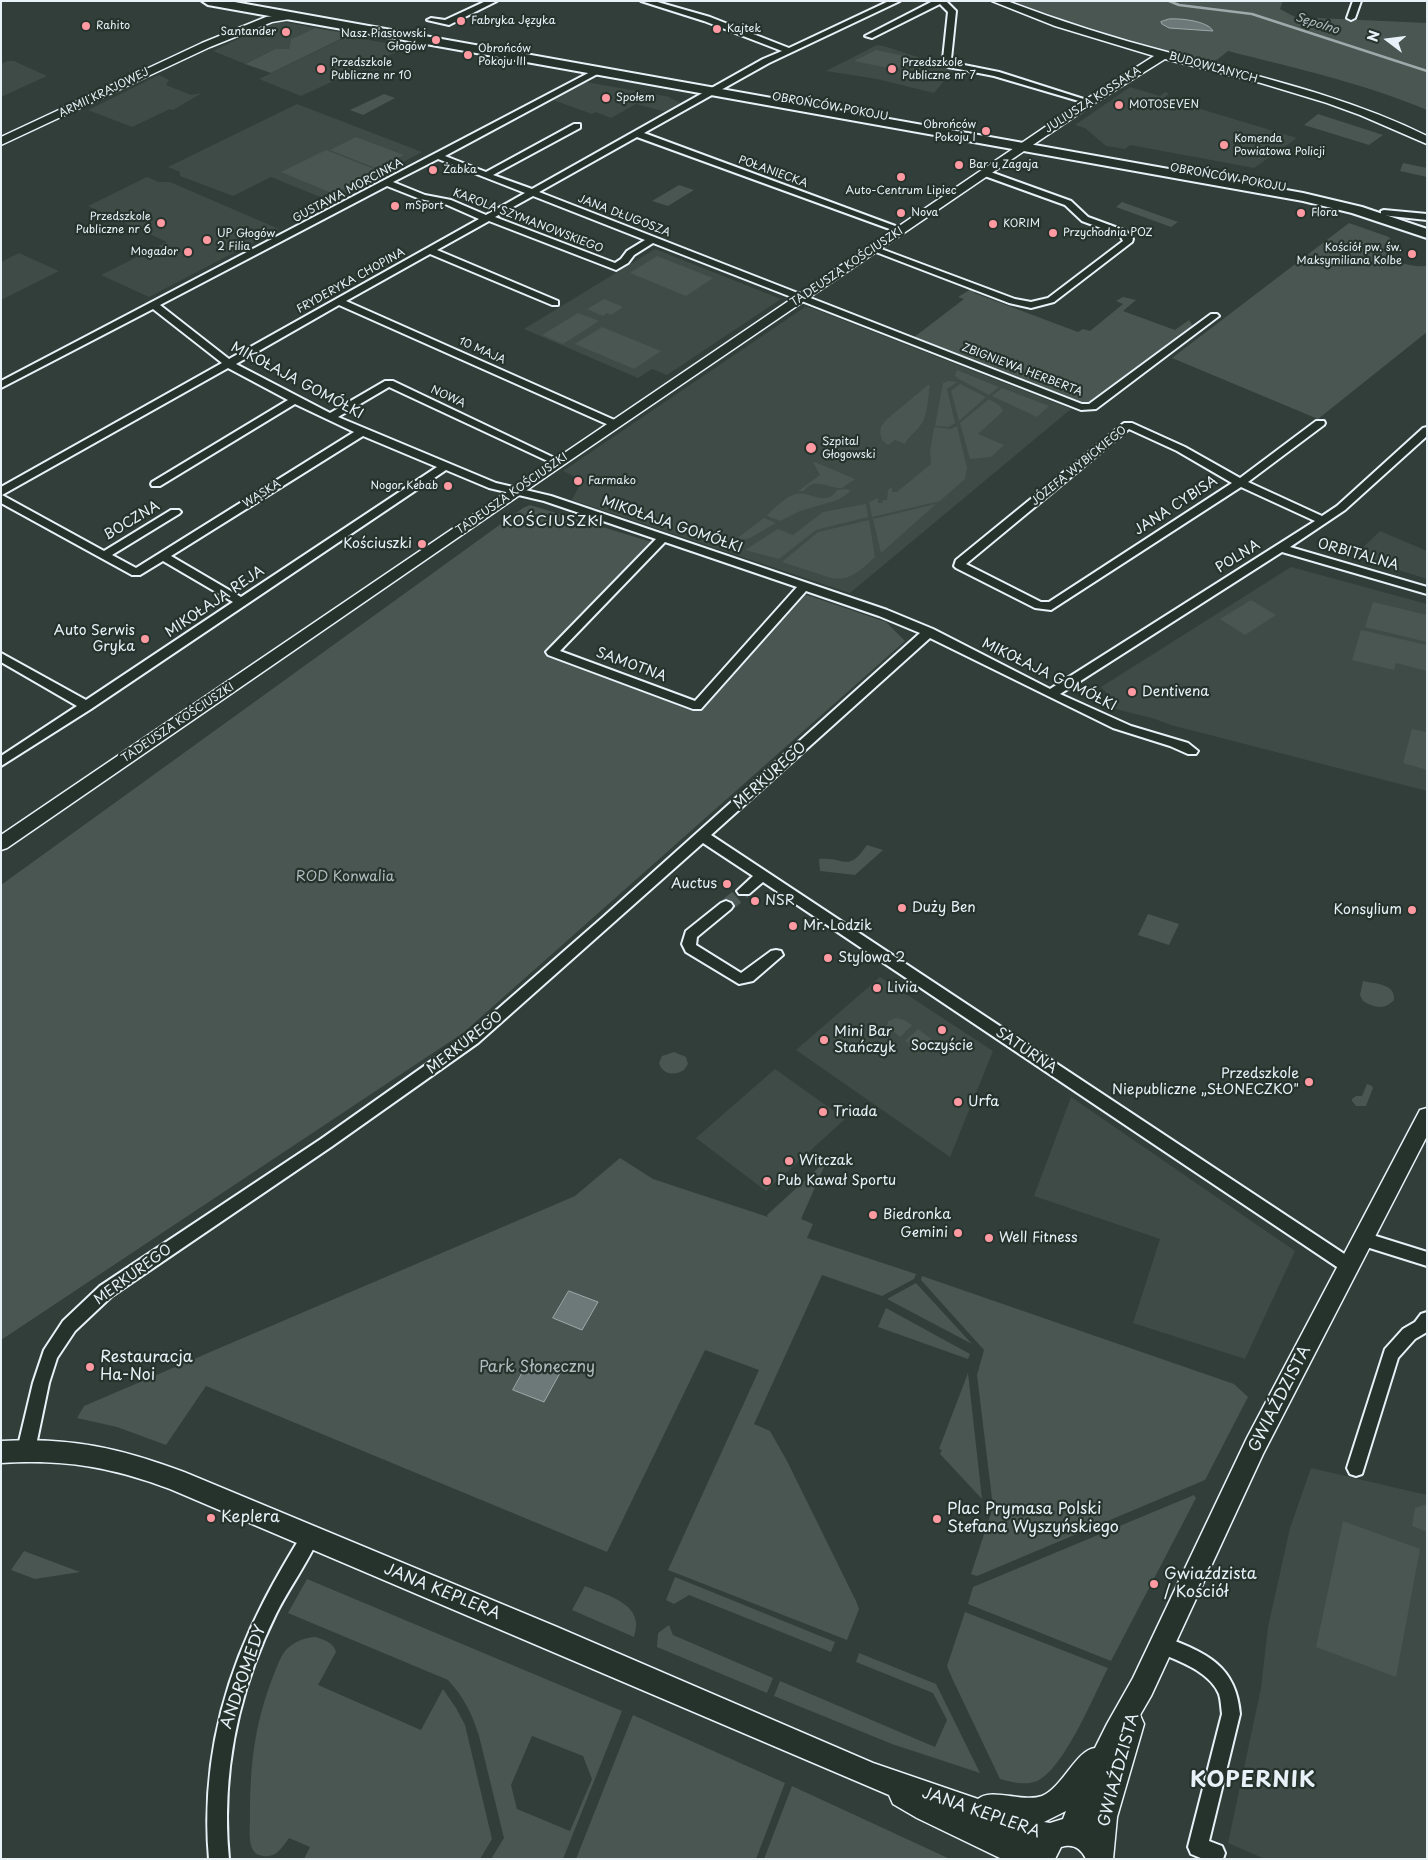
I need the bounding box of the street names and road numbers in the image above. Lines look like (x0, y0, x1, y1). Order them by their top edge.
street label: BUDOWLANYCH (1167, 50, 1259, 86)
street label: JULIUSZA KOSSAKA (1043, 64, 1143, 136)
street label: ARMII KRAJOWEJ (57, 65, 151, 121)
street label: OBROŃCÓW POKOJU (771, 90, 889, 124)
street label: POŁANIECKA (737, 153, 809, 191)
street label: GUSTAWA MORCINKA (291, 156, 405, 226)
street label: OBROŃCÓW POKOJU (1169, 161, 1287, 195)
street label: KAROLA SZYMANOWSKIEGO (451, 186, 605, 256)
street label: JANA DŁUGOSZA (576, 192, 672, 240)
street label: TADEUSZA KOŚCIUSZKI (788, 224, 906, 310)
street label: FRYDERYKA CHOPINA (295, 246, 407, 316)
street label: 10 MAJA (457, 335, 507, 367)
street label: MIKOŁAJA GOMÓŁKI (228, 339, 366, 423)
street label: ZBIGNIEWA HERBERTA (960, 341, 1084, 399)
street label: NOWA (428, 383, 468, 411)
street label: JÓZEFA WYBICKIEGO (1029, 424, 1129, 508)
street label: TADEUSZA KOŚCIUSZKI (454, 450, 570, 538)
street label: JANA CYBISA (1131, 473, 1221, 539)
street label: WĄSKA (241, 477, 283, 511)
street label: MIKOŁAJA GOMÓŁKI (600, 493, 744, 557)
street label: BOCZNA (101, 498, 163, 544)
street label: ORBITALNA (1315, 535, 1401, 575)
street label: POLNA (1213, 537, 1263, 577)
street label: MIKOŁAJA REJA (163, 563, 267, 641)
street label: MIKOŁAJA GOMÓŁKI (979, 635, 1119, 715)
street label: SAMOTNA (593, 644, 669, 686)
street label: TADEUSZA KOŚCIUSZKI (119, 680, 237, 766)
street label: MERKUREGO (730, 739, 810, 813)
street label: MERKUREGO (424, 1008, 506, 1078)
street label: SATURNA (992, 1024, 1060, 1078)
street label: MERKUREGO (91, 1241, 175, 1309)
street label: GWIAŹDZISTA (1245, 1343, 1315, 1455)
street label: JANA KEPLERA (381, 1560, 503, 1624)
street label: ANDROMEDY (217, 1622, 271, 1732)
street label: GWIAŹDZISTA (1095, 1711, 1143, 1829)
street label: JANA KEPLERA (919, 1784, 1043, 1842)

